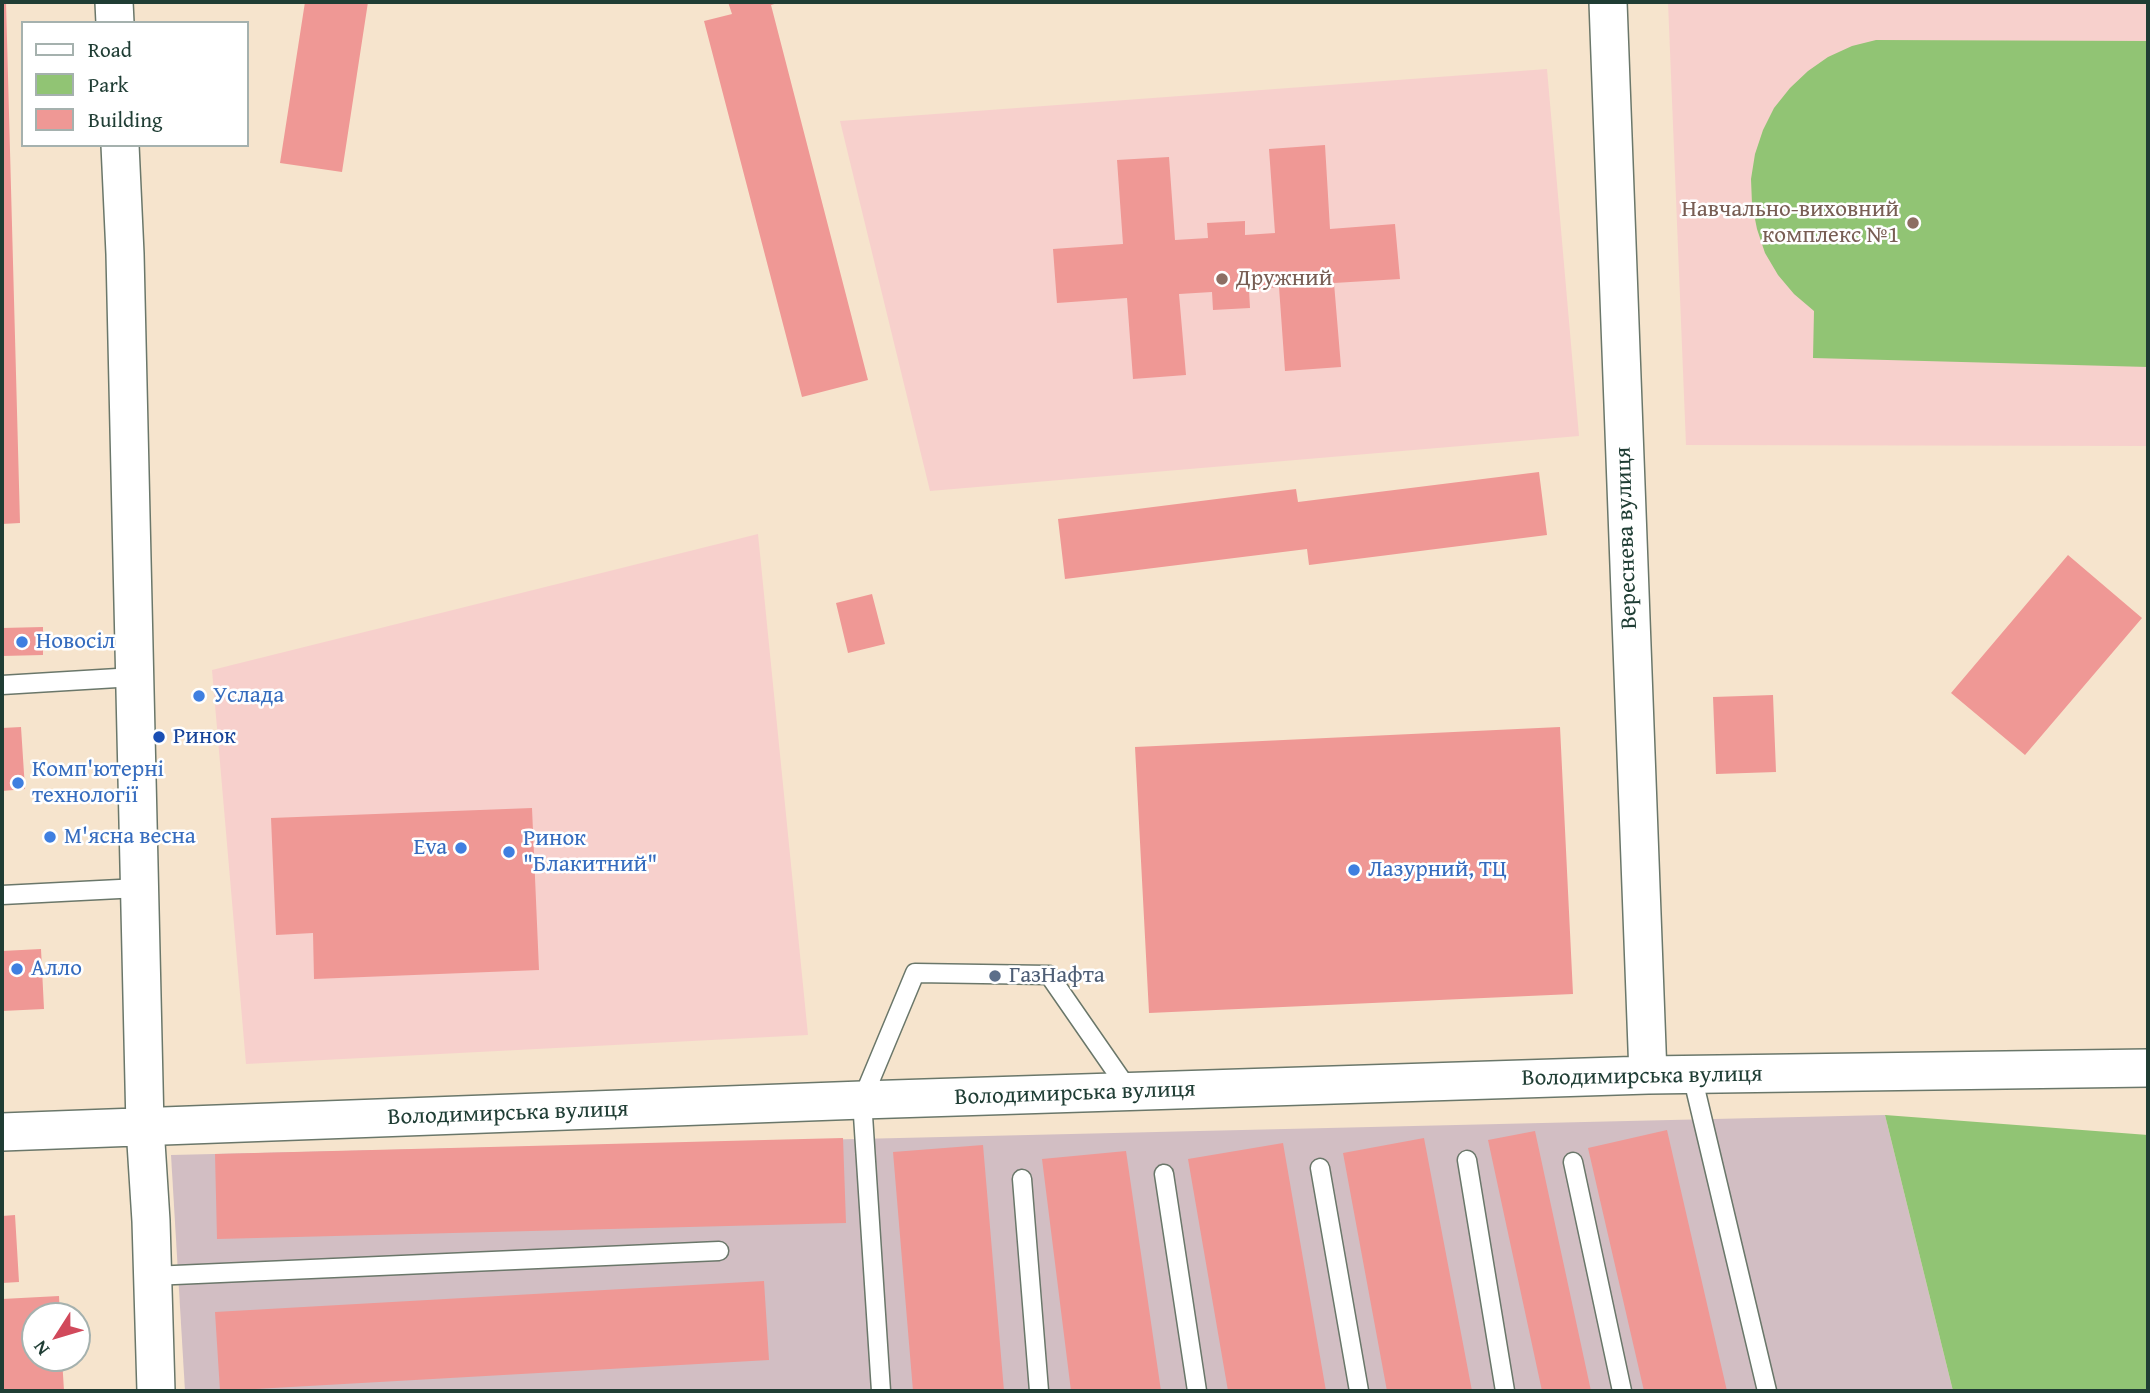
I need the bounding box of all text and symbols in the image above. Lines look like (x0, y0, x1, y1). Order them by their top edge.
legend (21, 21, 248, 147)
text: Road (88, 34, 132, 65)
text: Park (88, 69, 129, 100)
text: Building (88, 104, 162, 135)
place label: Навчально-виховний комплекс №1 (1682, 196, 1899, 250)
marker: Навчально-виховний комплекс №1 (1905, 215, 1921, 231)
place label: Дружний (1236, 265, 1332, 293)
marker: Дружний (1214, 271, 1230, 287)
street label: Вереснева вулиця (1610, 446, 1644, 630)
place label: Новосіл (36, 628, 115, 656)
marker: Новосіл (14, 634, 30, 650)
place label: Услада (213, 682, 284, 710)
marker: Услада (191, 688, 207, 704)
place label: Ринок (173, 723, 236, 751)
marker: Ринок (151, 729, 167, 745)
place label: Комп'ютерні технології (32, 756, 164, 810)
marker: Комп'ютерні технології (10, 775, 26, 791)
place label: М'ясна весна (64, 823, 196, 851)
place label: Ринок "Блакитний" (523, 825, 657, 879)
marker: М'ясна весна (42, 829, 58, 845)
place label: Eva (413, 834, 447, 862)
marker: Eva (453, 840, 469, 856)
marker: Ринок "Блакитний" (501, 844, 517, 860)
place label: Лазурний, ТЦ (1368, 856, 1507, 884)
marker: Лазурний, ТЦ (1346, 862, 1362, 878)
place label: Алло (31, 955, 82, 983)
marker: Алло (9, 961, 25, 977)
place label: ГазНафта (1009, 962, 1105, 990)
marker: ГазНафта (987, 968, 1003, 984)
street label: Володимирська вулиця (1521, 1061, 1763, 1093)
street label: Володимирська вулиця (954, 1076, 1196, 1112)
street label: Володимирська вулиця (387, 1096, 629, 1132)
north arrow (21, 1302, 91, 1372)
text: N (26, 1335, 56, 1362)

